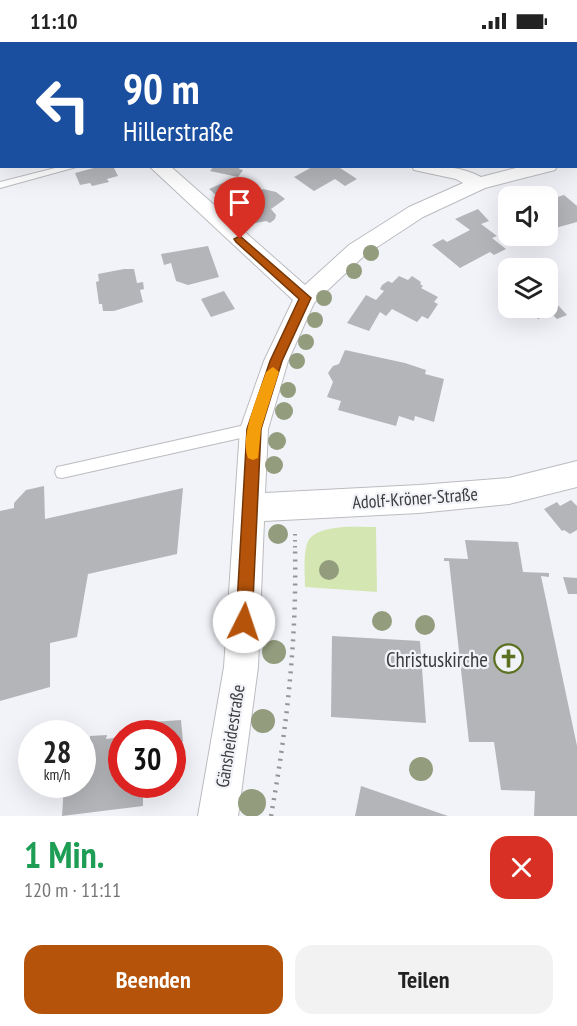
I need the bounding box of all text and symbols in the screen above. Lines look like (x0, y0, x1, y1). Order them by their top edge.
text: 11:10 (30, 7, 78, 35)
text: 90 m (123, 61, 200, 116)
icon: left (24, 66, 102, 144)
text: Hillerstraße (123, 114, 234, 148)
pin (214, 177, 265, 239)
icon: arrive (223, 186, 256, 219)
map controls (498, 186, 558, 318)
button: sound (498, 186, 558, 246)
button: layers (498, 258, 558, 318)
street label: Adolf-Kröner-Straße (351, 482, 479, 514)
position arrow (212, 590, 276, 654)
church icon: Christuskirche (493, 643, 525, 675)
place label: Christuskirche (386, 646, 488, 673)
street label: Gänsheidestraße (211, 683, 249, 789)
speed limit sign: 30 (108, 720, 186, 798)
text: 28 (43, 732, 71, 771)
text: km/h (44, 765, 70, 784)
text: 1 Min. (24, 831, 104, 878)
button: close (490, 836, 553, 899)
text: 120 m · 11:11 (24, 877, 121, 903)
button: Beenden (24, 945, 283, 1014)
button: Teilen (295, 945, 553, 1014)

